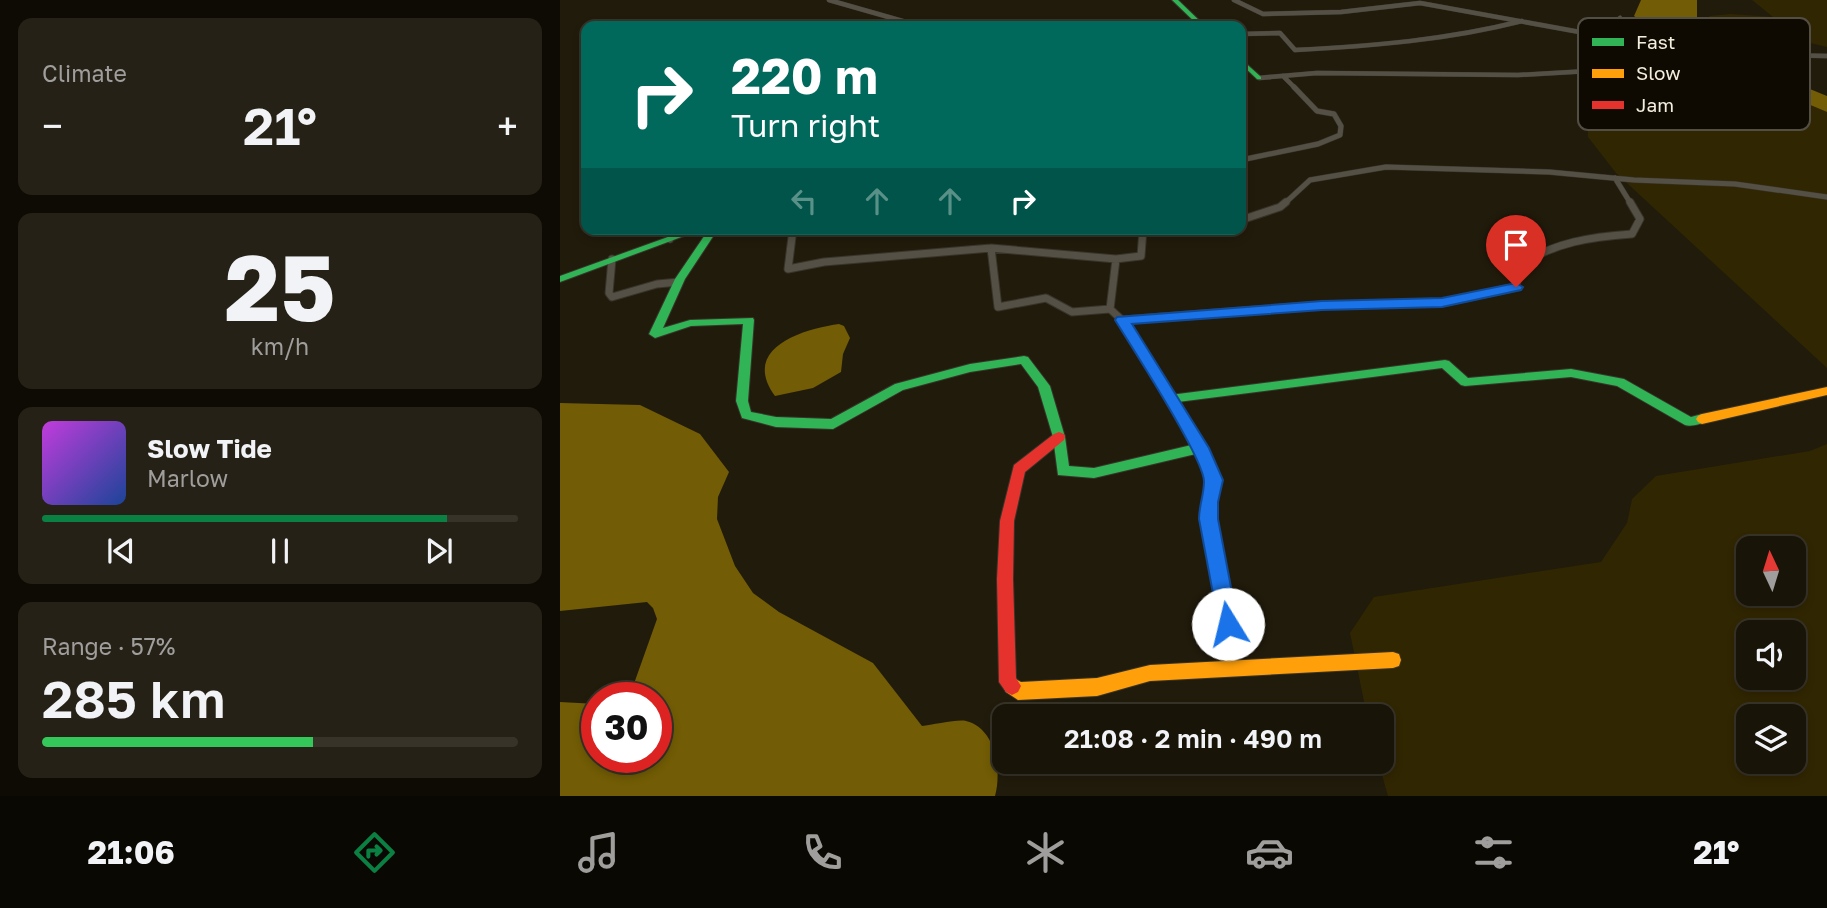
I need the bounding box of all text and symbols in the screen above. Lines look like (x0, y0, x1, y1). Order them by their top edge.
legend (1578, 18, 1810, 130)
text: Fast (1636, 30, 1675, 53)
text: 220 m (731, 46, 878, 105)
icon: right (616, 49, 707, 140)
text: Climate (42, 59, 127, 87)
text: Slow (1636, 61, 1681, 84)
text: Jam (1636, 93, 1674, 116)
text: 21° (243, 94, 317, 156)
text: − (42, 103, 63, 148)
text: + (497, 103, 518, 148)
text: Turn right (731, 106, 880, 144)
icon: left (785, 182, 823, 220)
icon: ahead (858, 182, 896, 220)
icon: ahead (931, 182, 969, 220)
icon: right (1004, 182, 1042, 220)
pin (1486, 215, 1546, 287)
icon: arrive (1497, 226, 1535, 264)
text: 25 (224, 232, 336, 341)
text: km/h (251, 332, 309, 360)
text: Slow Tide (147, 433, 272, 464)
text: Marlow (147, 464, 228, 492)
icon: previous (102, 532, 140, 570)
icon: pause (261, 532, 299, 570)
icon: next (420, 532, 458, 570)
north arrow (1736, 536, 1806, 606)
map controls (1736, 536, 1806, 774)
position arrow (1191, 587, 1265, 661)
button: sound (1736, 620, 1806, 690)
text: Range · 57% (42, 632, 175, 660)
text: 285 km (42, 667, 225, 729)
speed limit sign: 30 (581, 682, 672, 773)
button: layers (1736, 704, 1806, 774)
text: 21:08 · 2 min · 490 m (1064, 723, 1322, 754)
icon: directions (350, 828, 399, 877)
icon: music (574, 828, 623, 877)
icon: phone (798, 828, 847, 877)
icon: climate (1021, 828, 1070, 877)
icon: car (1245, 828, 1294, 877)
icon: filters (1469, 828, 1518, 877)
text: 21:06 (87, 833, 175, 871)
text: 21° (1693, 833, 1740, 871)

